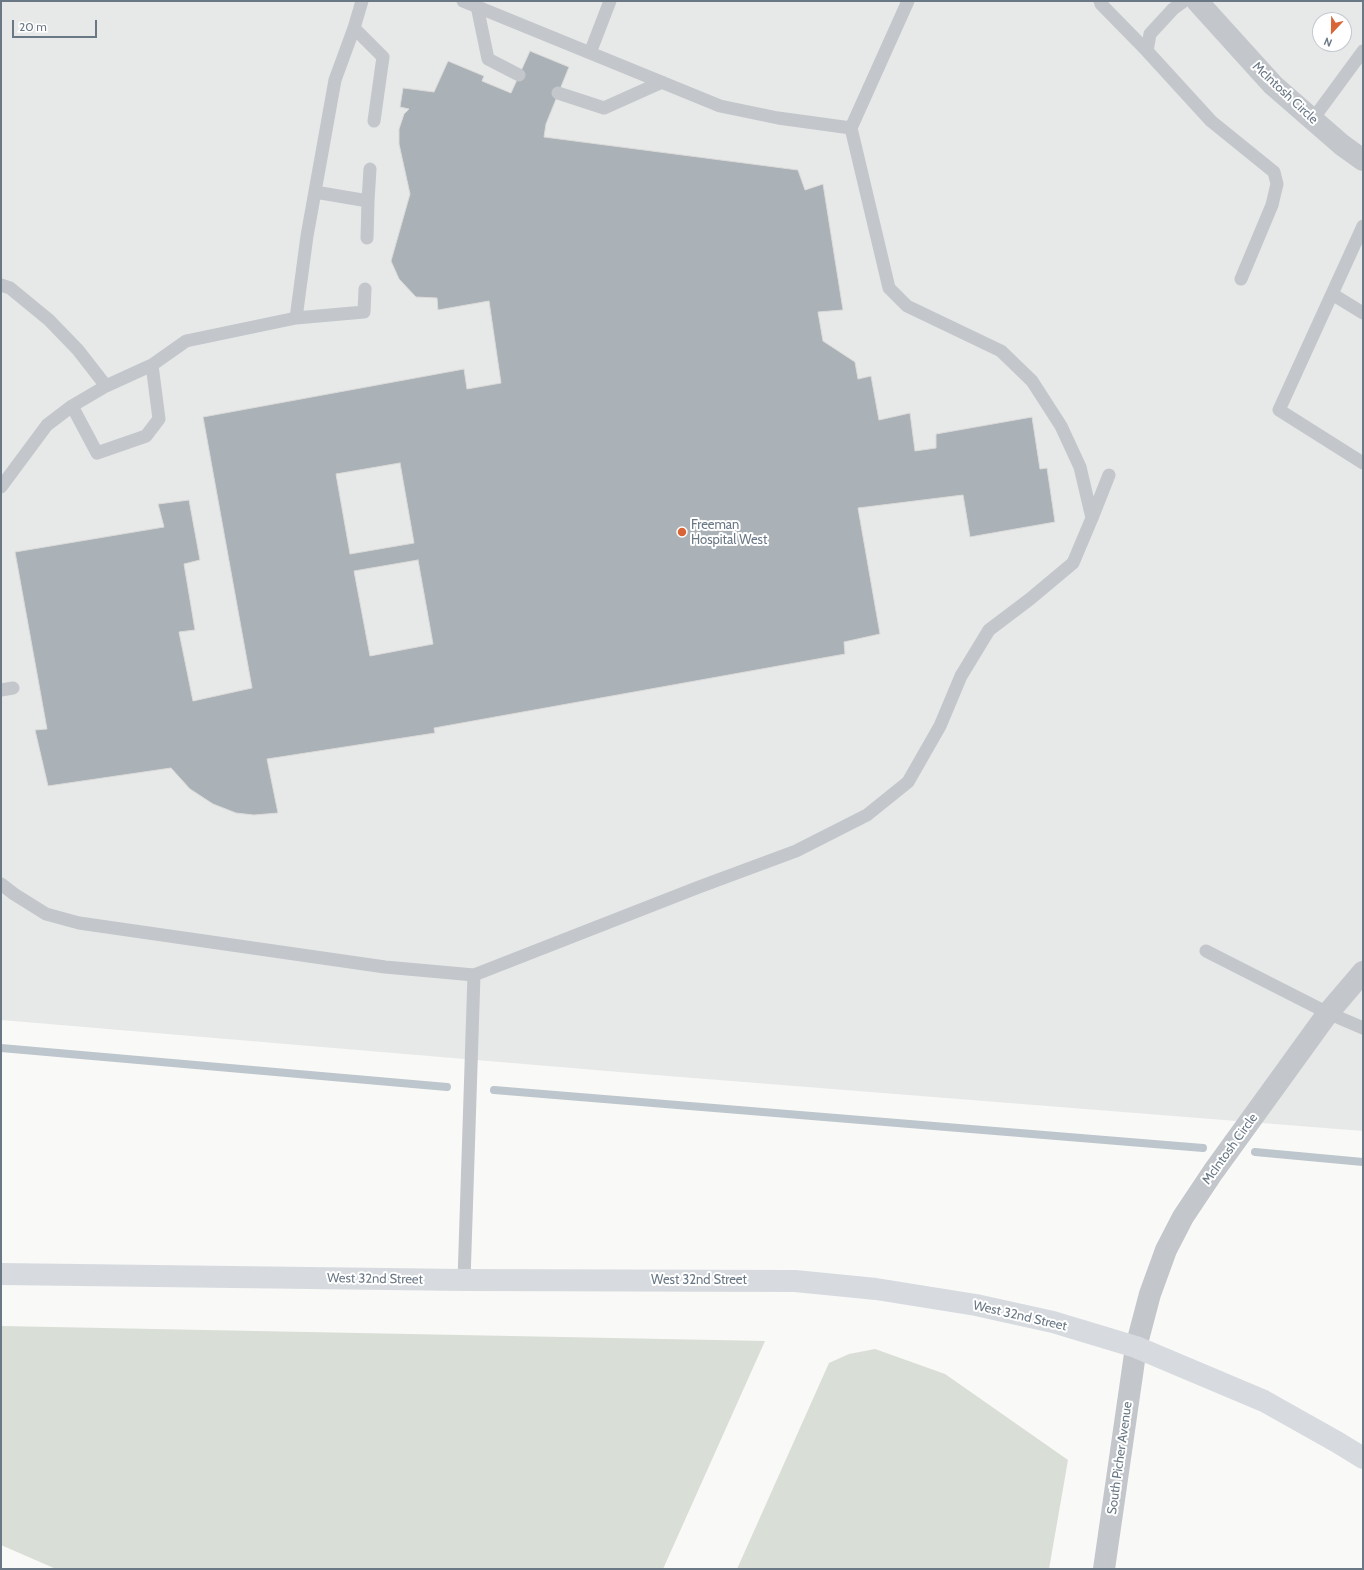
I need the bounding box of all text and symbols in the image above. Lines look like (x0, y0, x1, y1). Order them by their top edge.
scale bar (14, 12, 99, 38)
north arrow (1312, 12, 1352, 52)
text: 20 m (19, 19, 47, 34)
text: N (1322, 34, 1334, 50)
street label: McIntosh Circle (1249, 59, 1321, 127)
place label: Freeman Hospital West (691, 517, 767, 548)
marker: Freeman Hospital West (676, 526, 688, 538)
street label: McIntosh Circle (1199, 1110, 1261, 1188)
street label: West 32nd Street (327, 1270, 423, 1288)
street label: West 32nd Street (651, 1272, 747, 1288)
street label: West 32nd Street (972, 1298, 1068, 1334)
street label: South Picher Avenue (1104, 1401, 1136, 1515)

